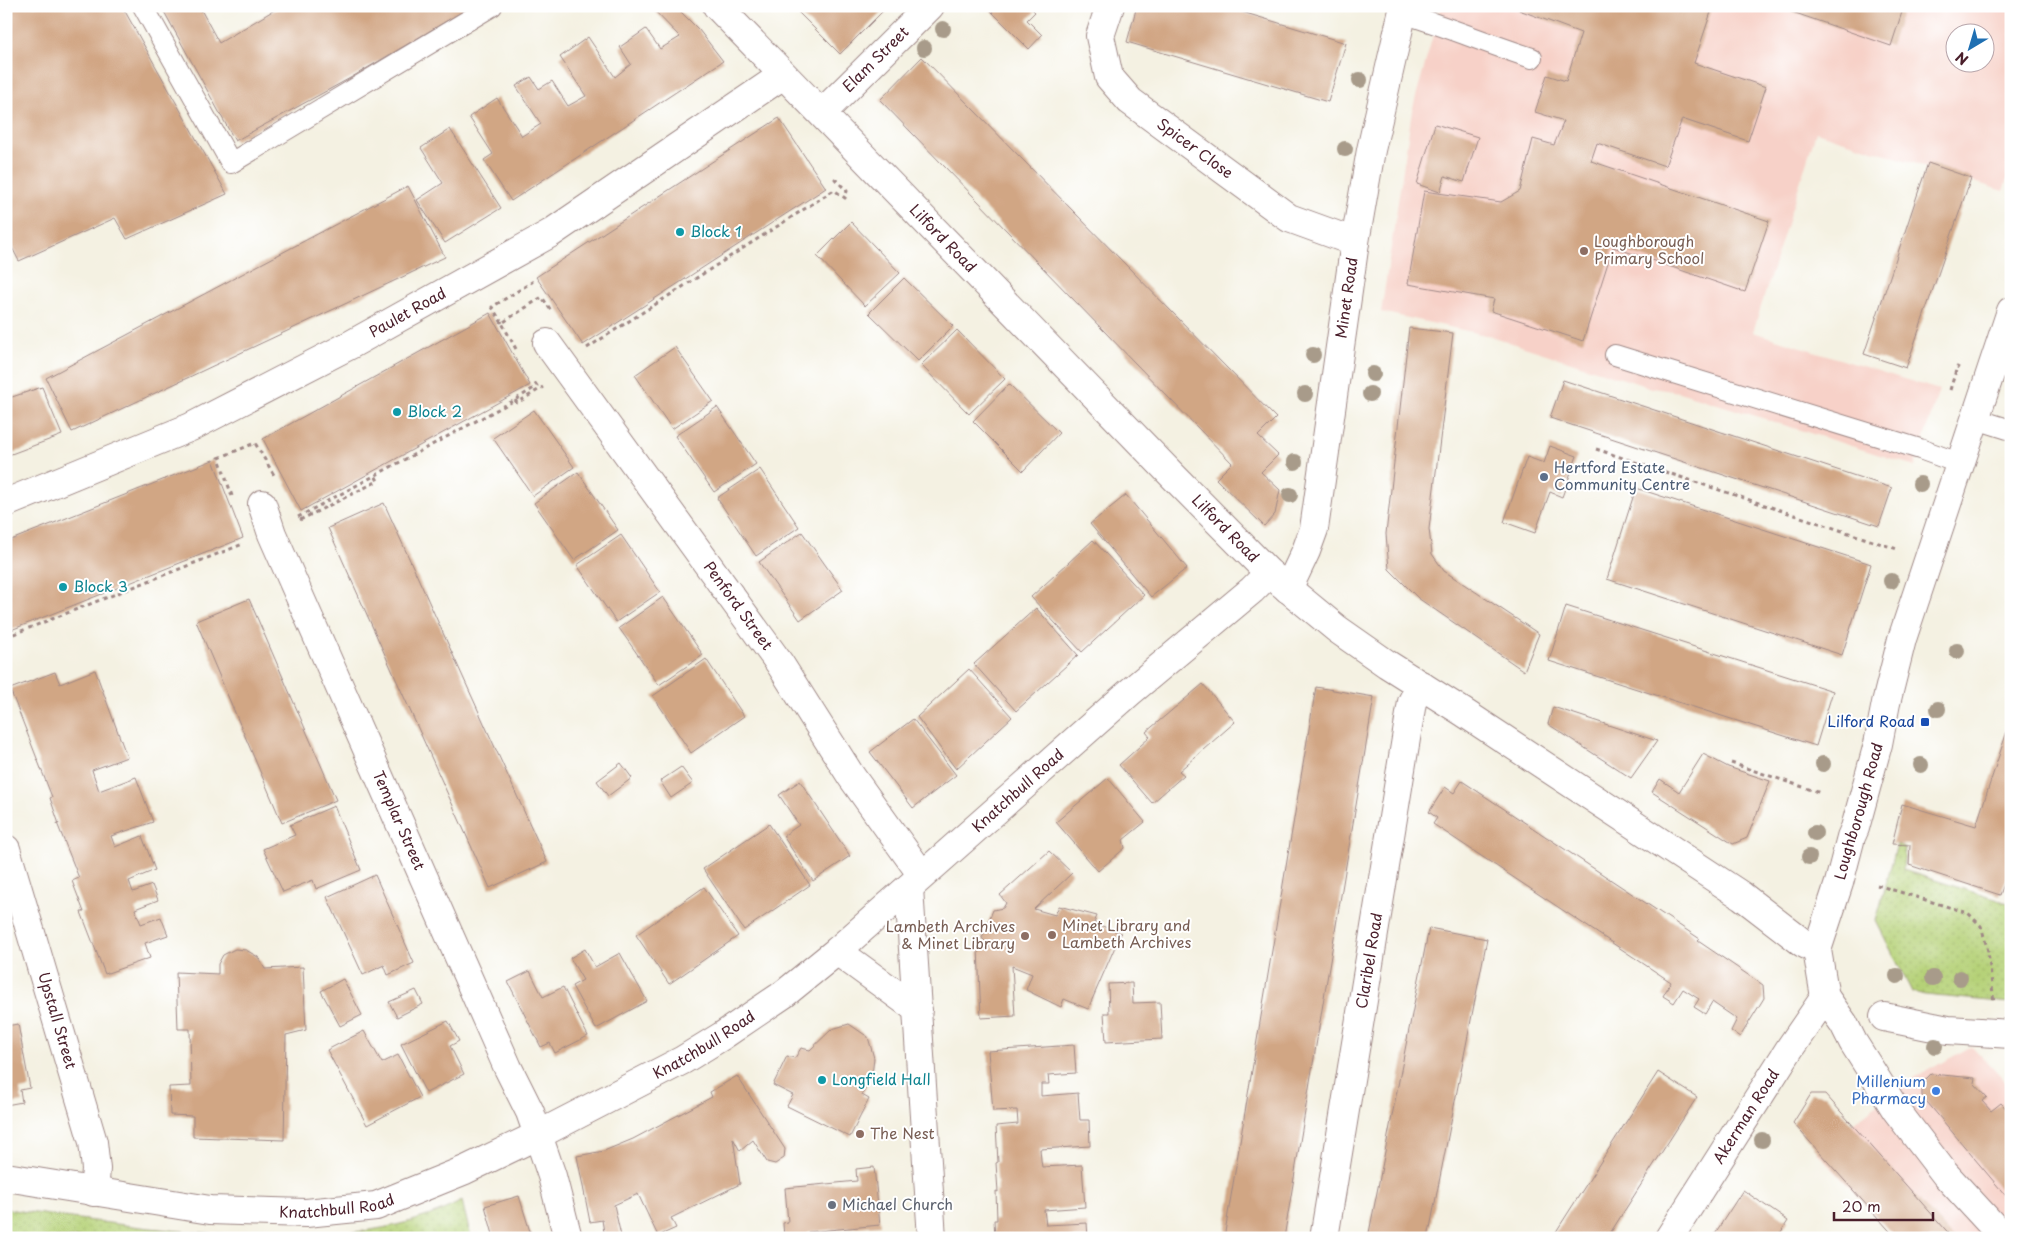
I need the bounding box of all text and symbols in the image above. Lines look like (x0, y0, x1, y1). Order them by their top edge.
street label: Elam Street (836, 20, 913, 97)
north arrow (1944, 22, 1994, 72)
text: N (1951, 47, 1973, 70)
street label: Spicer Close (1153, 112, 1239, 183)
street label: Lilford Road (905, 198, 983, 277)
place label: Block 1 (690, 219, 742, 242)
marker: Block 1 (674, 226, 686, 238)
place label: Loughborough Primary School (1594, 229, 1704, 269)
marker: Loughborough Primary School (1578, 245, 1590, 257)
street label: Minet Road (1328, 256, 1363, 340)
street label: Paulet Road (364, 281, 450, 342)
place label: Block 2 (407, 399, 462, 422)
marker: Block 2 (391, 406, 403, 418)
place label: Hertford Estate Community Centre (1554, 455, 1690, 495)
marker: Hertford Estate Community Centre (1538, 471, 1550, 483)
street label: Lilford Road (1187, 488, 1265, 567)
street label: Penford Street (699, 556, 779, 654)
place label: Block 3 (73, 574, 128, 597)
marker: Block 3 (57, 581, 69, 593)
place label: Lilford Road (1827, 709, 1915, 732)
marker: Lilford Road (1919, 716, 1931, 728)
street label: Loughborough Road (1827, 740, 1888, 882)
street label: Knatchbull Road (966, 743, 1068, 837)
street label: Templar Street (368, 767, 432, 873)
street label: Claribel Road (1349, 911, 1387, 1010)
place label: Minet Library and Lambeth Archives (1062, 913, 1191, 953)
place label: Lambeth Archives & Minet Library (886, 914, 1015, 954)
marker: Minet Library and Lambeth Archives (1046, 929, 1058, 941)
marker: Lambeth Archives & Minet Library (1019, 930, 1031, 942)
street label: Upstall Street (33, 969, 84, 1071)
street label: Knatchbull Road (648, 1004, 759, 1084)
street label: Akerman Road (1706, 1064, 1784, 1168)
place label: Longfield Hall (832, 1067, 931, 1090)
place label: Millenium Pharmacy (1851, 1069, 1926, 1109)
marker: Longfield Hall (816, 1074, 828, 1086)
marker: Millenium Pharmacy (1930, 1085, 1942, 1097)
place label: The Nest (870, 1121, 935, 1144)
marker: The Nest (854, 1128, 866, 1140)
street label: Knatchbull Road (279, 1187, 397, 1223)
scale bar (1834, 1189, 1933, 1221)
place label: Michael Church (842, 1192, 953, 1215)
text: 20 m (1842, 1194, 1881, 1217)
marker: Michael Church (826, 1199, 838, 1211)

